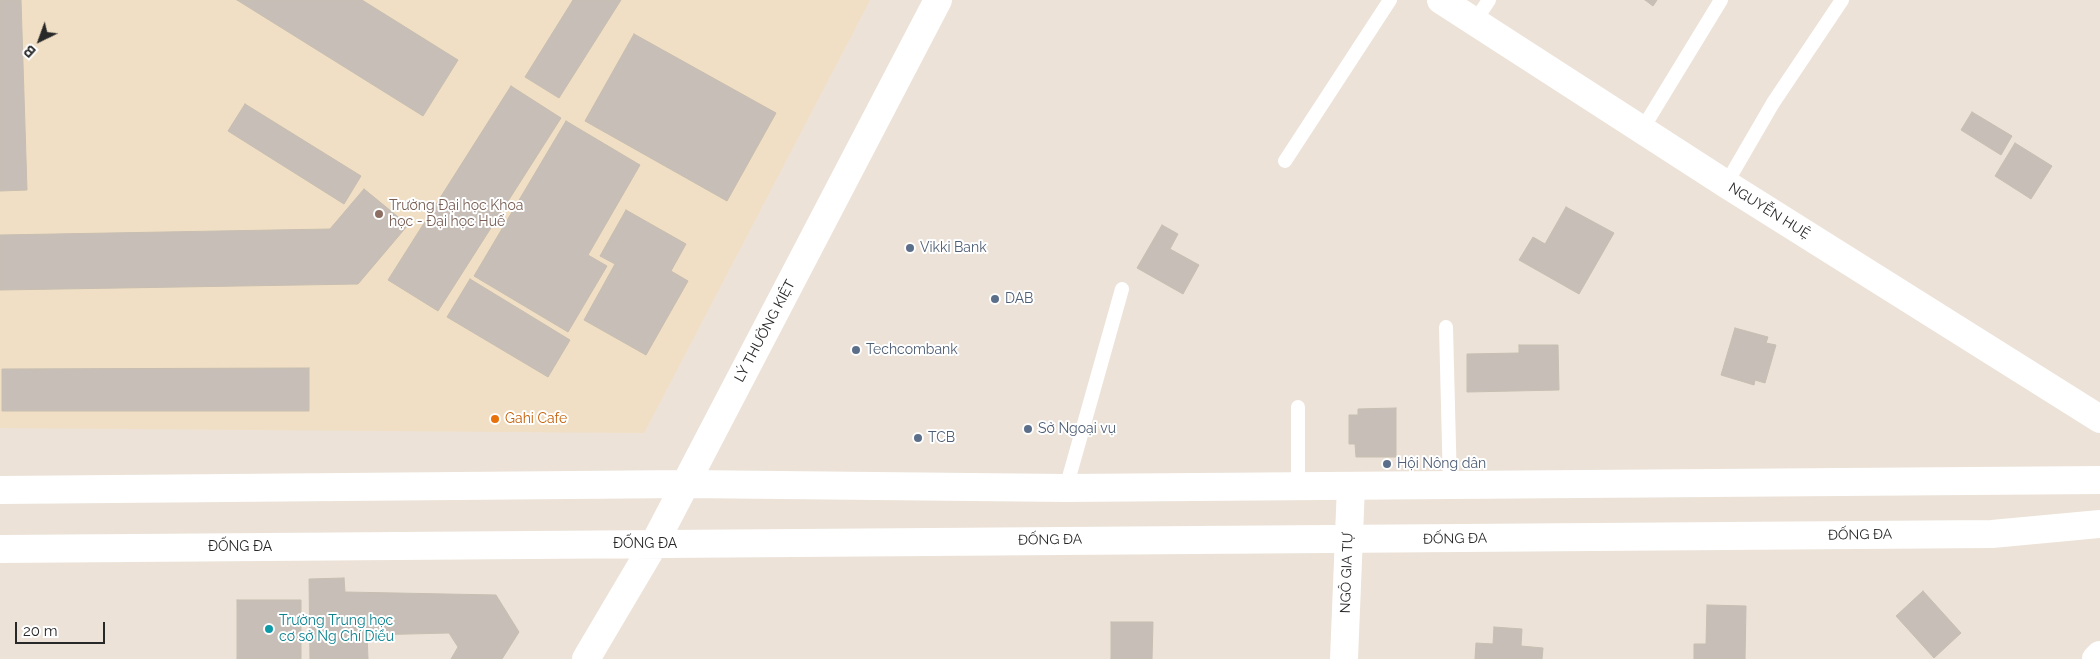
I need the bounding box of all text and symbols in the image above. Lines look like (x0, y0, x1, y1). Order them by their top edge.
north arrow (15, 15, 65, 65)
text: B (21, 42, 39, 60)
street label: NGUYỄN HUỆ (1725, 179, 1813, 243)
place label: Trường Đại học Khoa học - Đại học Huế (389, 198, 523, 230)
marker: Trường Đại học Khoa học - Đại học Huế (373, 208, 385, 220)
place label: Vikki Bank (920, 240, 987, 256)
marker: Vikki Bank (904, 242, 916, 254)
street label: LÝ THƯỜNG KIỆT (731, 277, 799, 385)
place label: DAB (1005, 291, 1033, 307)
marker: DAB (989, 293, 1001, 305)
place label: Techcombank (866, 342, 958, 358)
marker: Techcombank (850, 344, 862, 356)
place label: Gahi Cafe (505, 411, 567, 427)
marker: Gahi Cafe (489, 413, 501, 425)
place label: Sở Ngoại vụ (1038, 421, 1116, 437)
marker: Sở Ngoại vụ (1022, 423, 1034, 435)
place label: TCB (928, 430, 955, 446)
marker: TCB (912, 432, 924, 444)
place label: Hội Nông dân (1397, 456, 1486, 472)
marker: Hội Nông dân (1381, 458, 1393, 470)
street label: ĐỐNG ĐA (1828, 526, 1892, 544)
street label: ĐỐNG ĐA (1423, 530, 1487, 548)
street label: ĐỐNG ĐA (1018, 531, 1082, 549)
street label: NGÔ GIA TỰ (1337, 532, 1357, 614)
street label: ĐỐNG ĐA (613, 536, 677, 552)
street label: ĐỐNG ĐA (208, 539, 272, 555)
scale bar (18, 612, 108, 644)
place label: Trường Trung học cơ sở Ng Chí Diểu (279, 613, 394, 646)
text: 20 m (23, 622, 58, 640)
marker: Trường Trung học cơ sở Ng Chí Diểu (263, 623, 275, 635)

